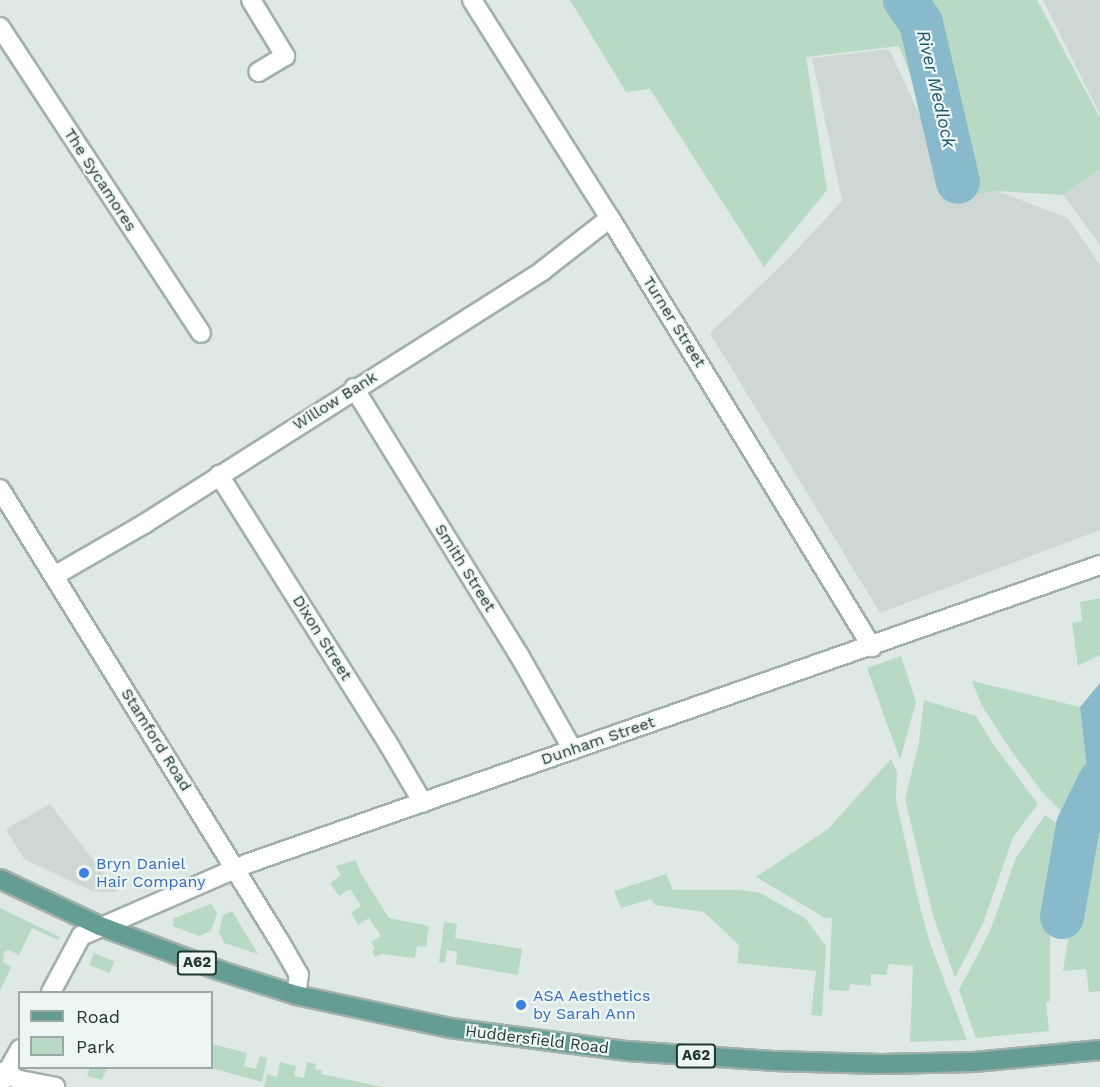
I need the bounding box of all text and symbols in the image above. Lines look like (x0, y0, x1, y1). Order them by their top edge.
water label: River Medlock (912, 28, 960, 150)
street label: The Sycamores (60, 125, 140, 235)
street label: Turner Street (638, 273, 710, 371)
street label: Willow Bank (289, 367, 381, 435)
street label: Smith Street (430, 521, 500, 615)
street label: Dixon Street (288, 592, 356, 684)
street label: Stamford Road (117, 685, 195, 795)
street label: Dunham Street (539, 713, 657, 769)
place label: Bryn Daniel Hair Company (96, 854, 206, 892)
marker: Bryn Daniel Hair Company (77, 866, 91, 880)
road number: A62 (176, 951, 218, 975)
place label: ASA Aesthetics by Sarah Ann (533, 986, 652, 1024)
legend (18, 991, 213, 1069)
marker: ASA Aesthetics by Sarah Ann (514, 998, 528, 1012)
text: Road (76, 1006, 120, 1027)
street label: Huddersfield Road (464, 1022, 610, 1058)
text: Park (76, 1036, 115, 1057)
road number: A62 (675, 1044, 717, 1068)

